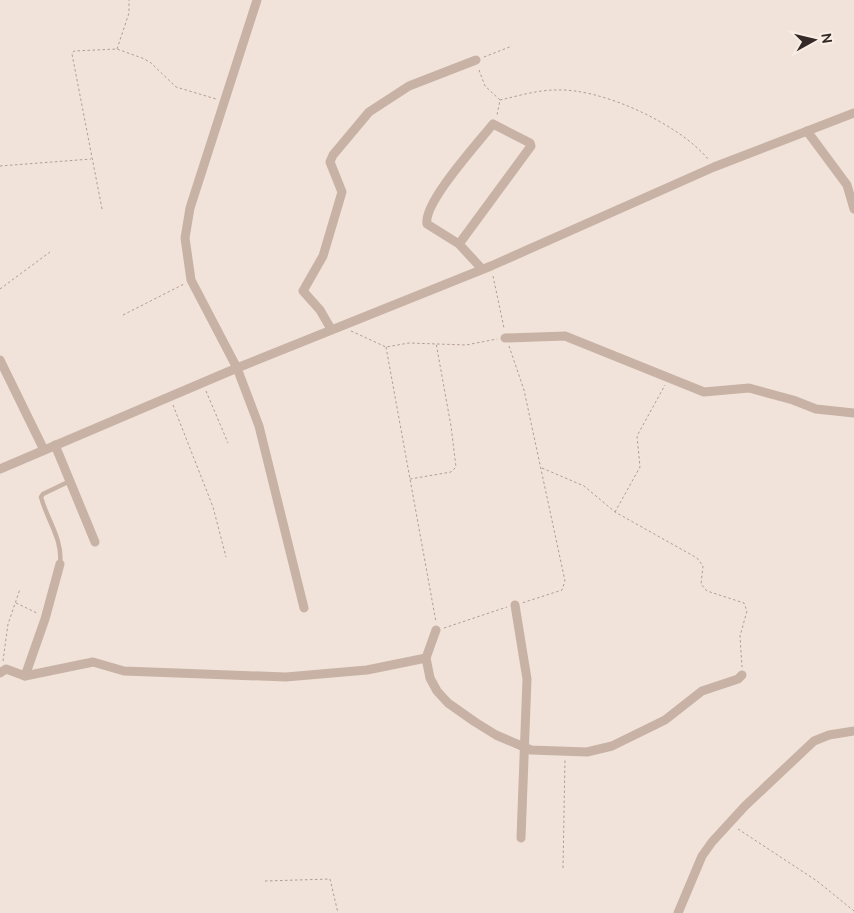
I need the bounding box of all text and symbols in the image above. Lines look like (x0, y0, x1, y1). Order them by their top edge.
north arrow (789, 15, 839, 65)
text: N (818, 32, 836, 44)

